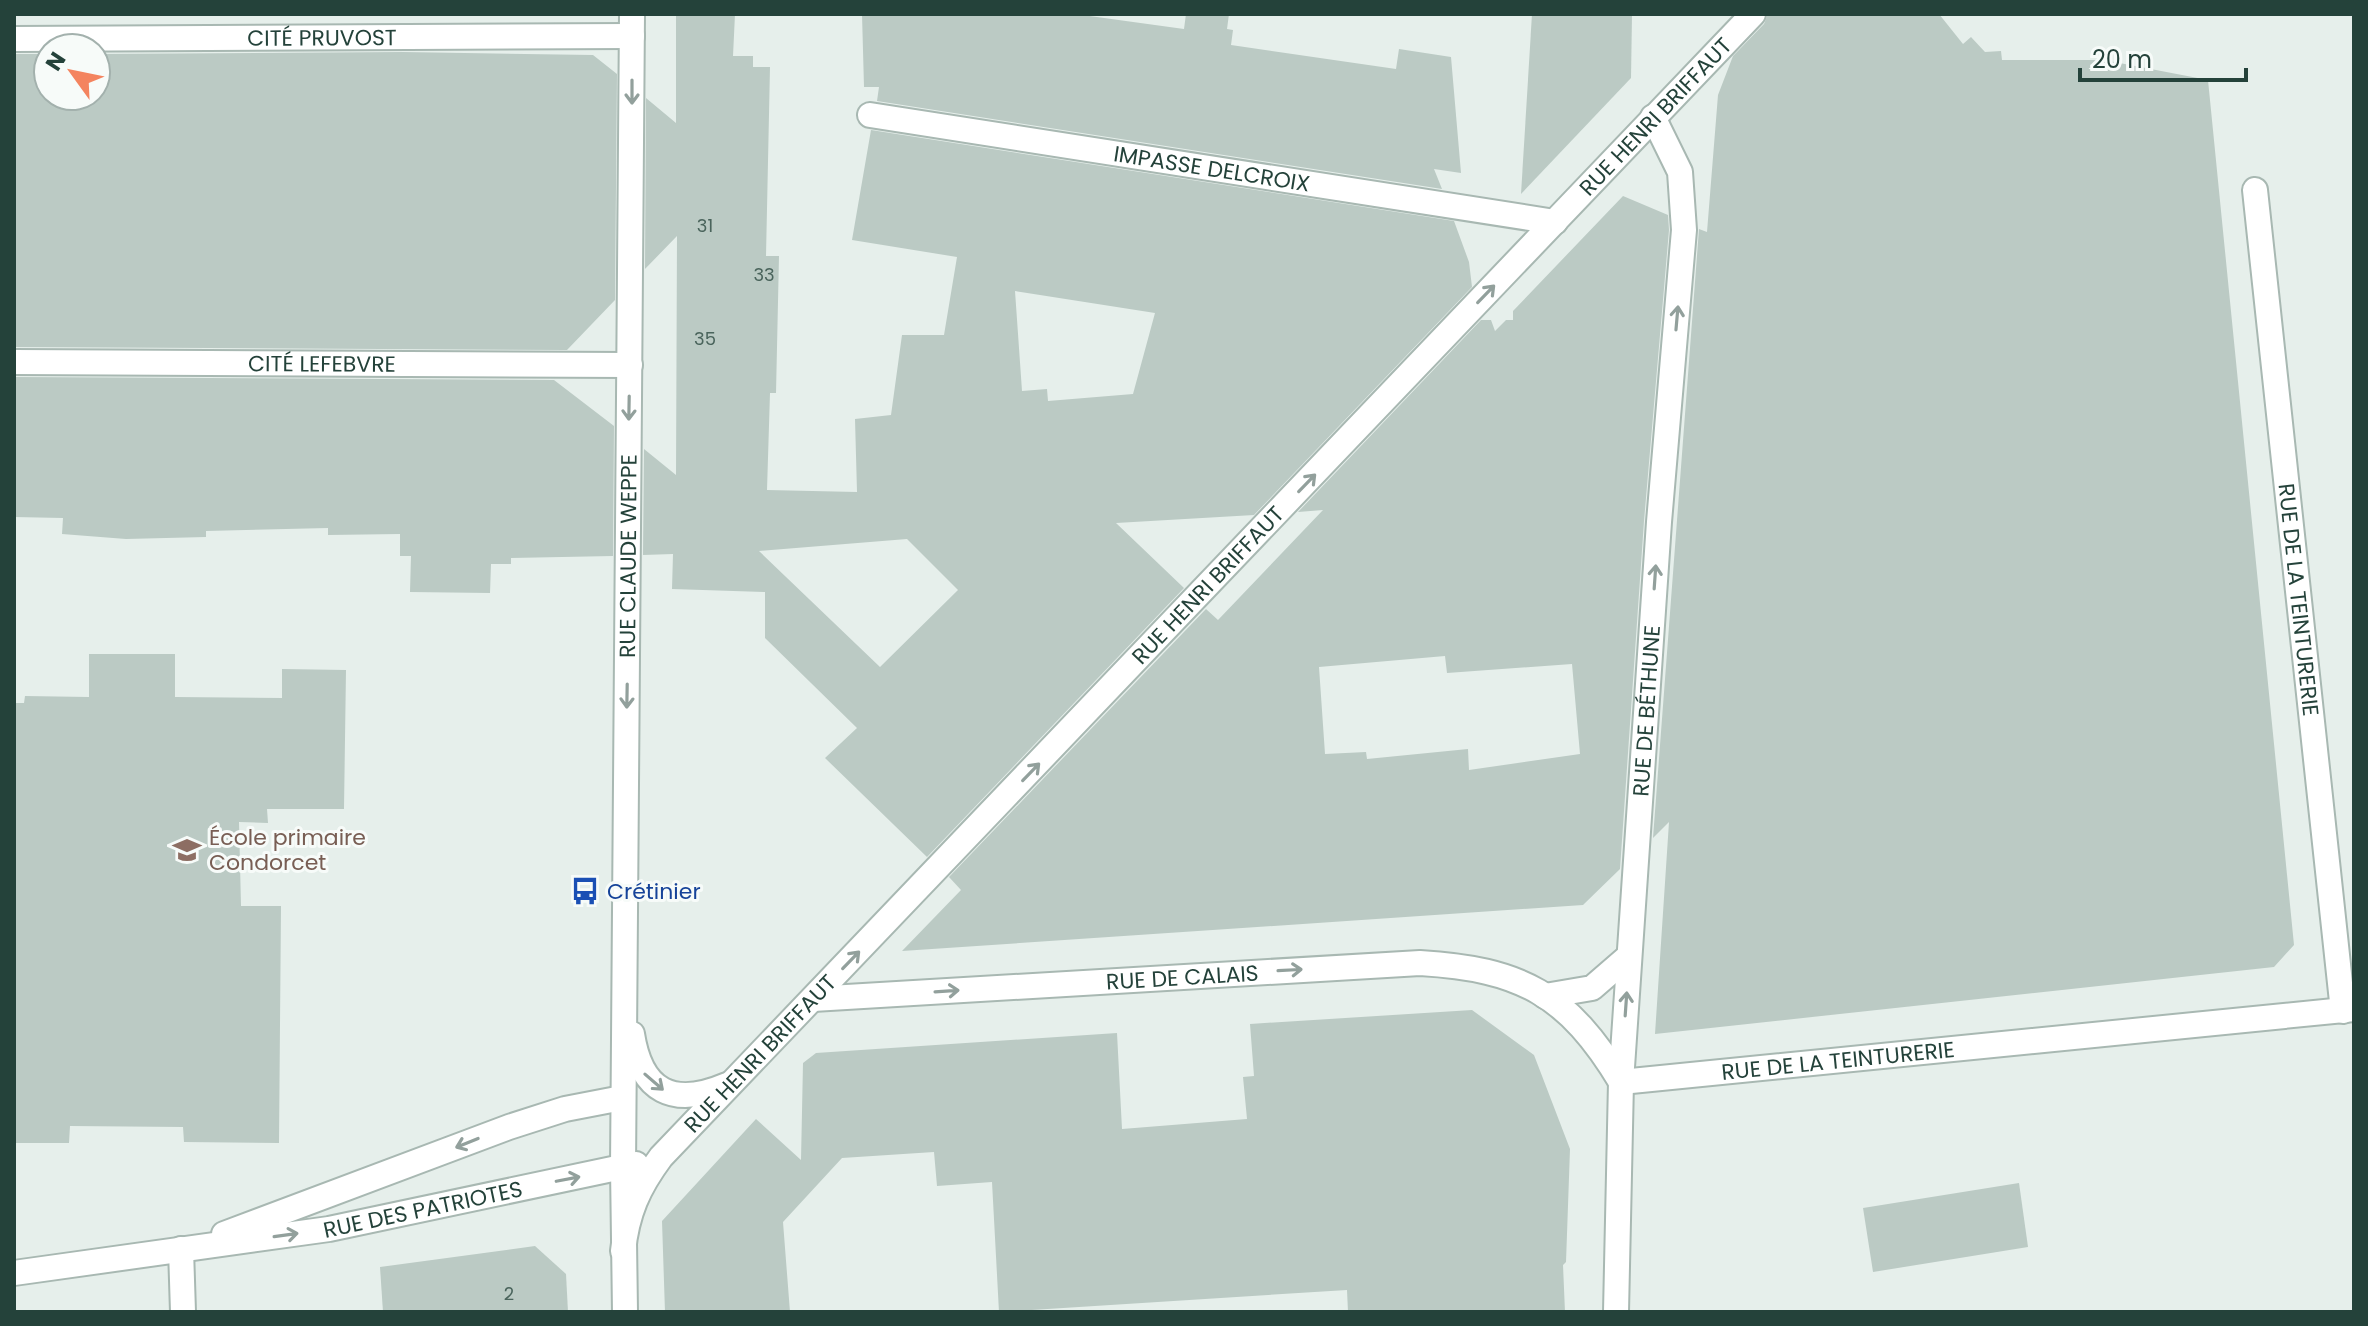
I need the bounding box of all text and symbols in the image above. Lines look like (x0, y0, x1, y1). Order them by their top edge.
street label: CITÉ PRUVOST (247, 22, 397, 53)
street label: RUE HENRI BRIFFAUT (1572, 30, 1738, 202)
north arrow (32, 32, 112, 112)
scale bar (2080, 32, 2246, 82)
text: 20 m (2092, 43, 2152, 76)
text: N (38, 46, 73, 77)
one-way arrow (624, 78, 639, 105)
street label: IMPASSE DELCROIX (1112, 138, 1312, 199)
house number: 31 (697, 213, 713, 238)
house number: 33 (753, 262, 775, 287)
one-way arrow (1477, 284, 1496, 304)
one-way arrow (1670, 305, 1685, 332)
house number: 35 (694, 326, 716, 351)
street label: CITÉ LEFEBVRE (248, 348, 396, 379)
one-way arrow (621, 394, 637, 421)
street label: RUE CLAUDE WEPPE (611, 454, 644, 658)
one-way arrow (1298, 473, 1317, 493)
street label: RUE DE LA TEINTURERIE (2271, 482, 2327, 718)
street label: RUE HENRI BRIFFAUT (1124, 499, 1291, 671)
one-way arrow (1648, 564, 1663, 591)
street label: RUE DE BÉTHUNE (1625, 624, 1667, 798)
one-way arrow (619, 682, 634, 709)
one-way arrow (1021, 762, 1040, 782)
place label: École primaire Condorcet (209, 822, 366, 878)
school or university icon: École primaire Condorcet (172, 835, 202, 865)
bus stop icon: Crétinier (570, 876, 600, 906)
place label: Crétinier (607, 876, 701, 907)
one-way arrow (841, 951, 860, 970)
street label: RUE DE CALAIS (1105, 957, 1259, 997)
one-way arrow (1276, 962, 1303, 977)
street label: RUE HENRI BRIFFAUT (677, 967, 843, 1139)
one-way arrow (933, 983, 960, 998)
one-way arrow (1619, 991, 1634, 1018)
street label: RUE DE LA TEINTURERIE (1720, 1033, 1956, 1087)
one-way arrow (644, 1073, 664, 1091)
one-way arrow (456, 1137, 480, 1151)
one-way arrow (555, 1170, 581, 1185)
street label: RUE DES PATRIOTES (320, 1173, 525, 1245)
one-way arrow (273, 1227, 298, 1242)
house number: 2 (504, 1281, 514, 1306)

